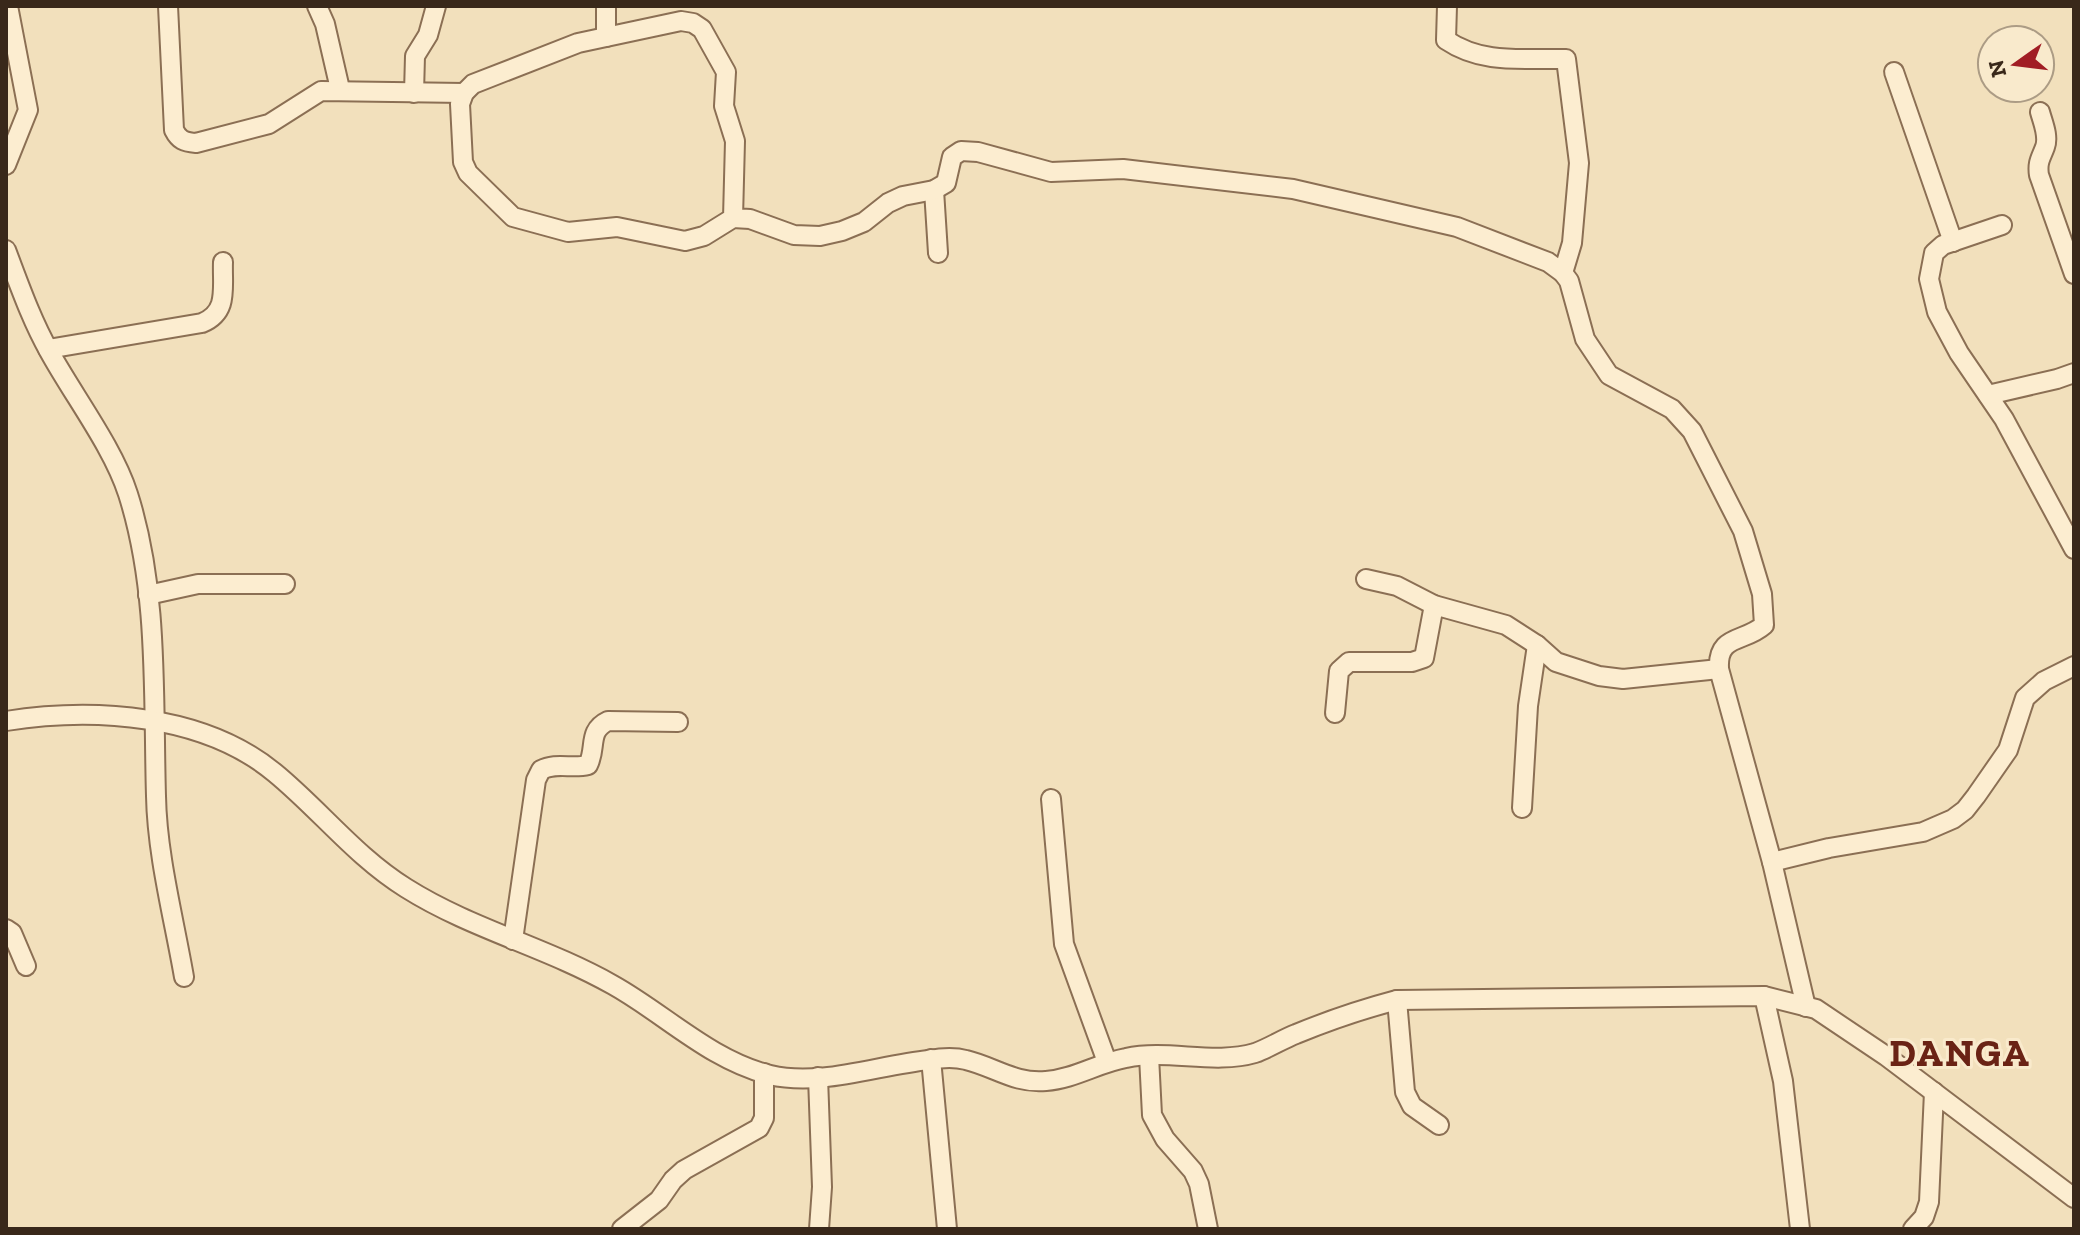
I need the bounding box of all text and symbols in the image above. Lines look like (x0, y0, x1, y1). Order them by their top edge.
north arrow (1976, 24, 2056, 104)
text: N (1982, 57, 2012, 80)
district label: DANGA (1889, 1030, 2031, 1076)

